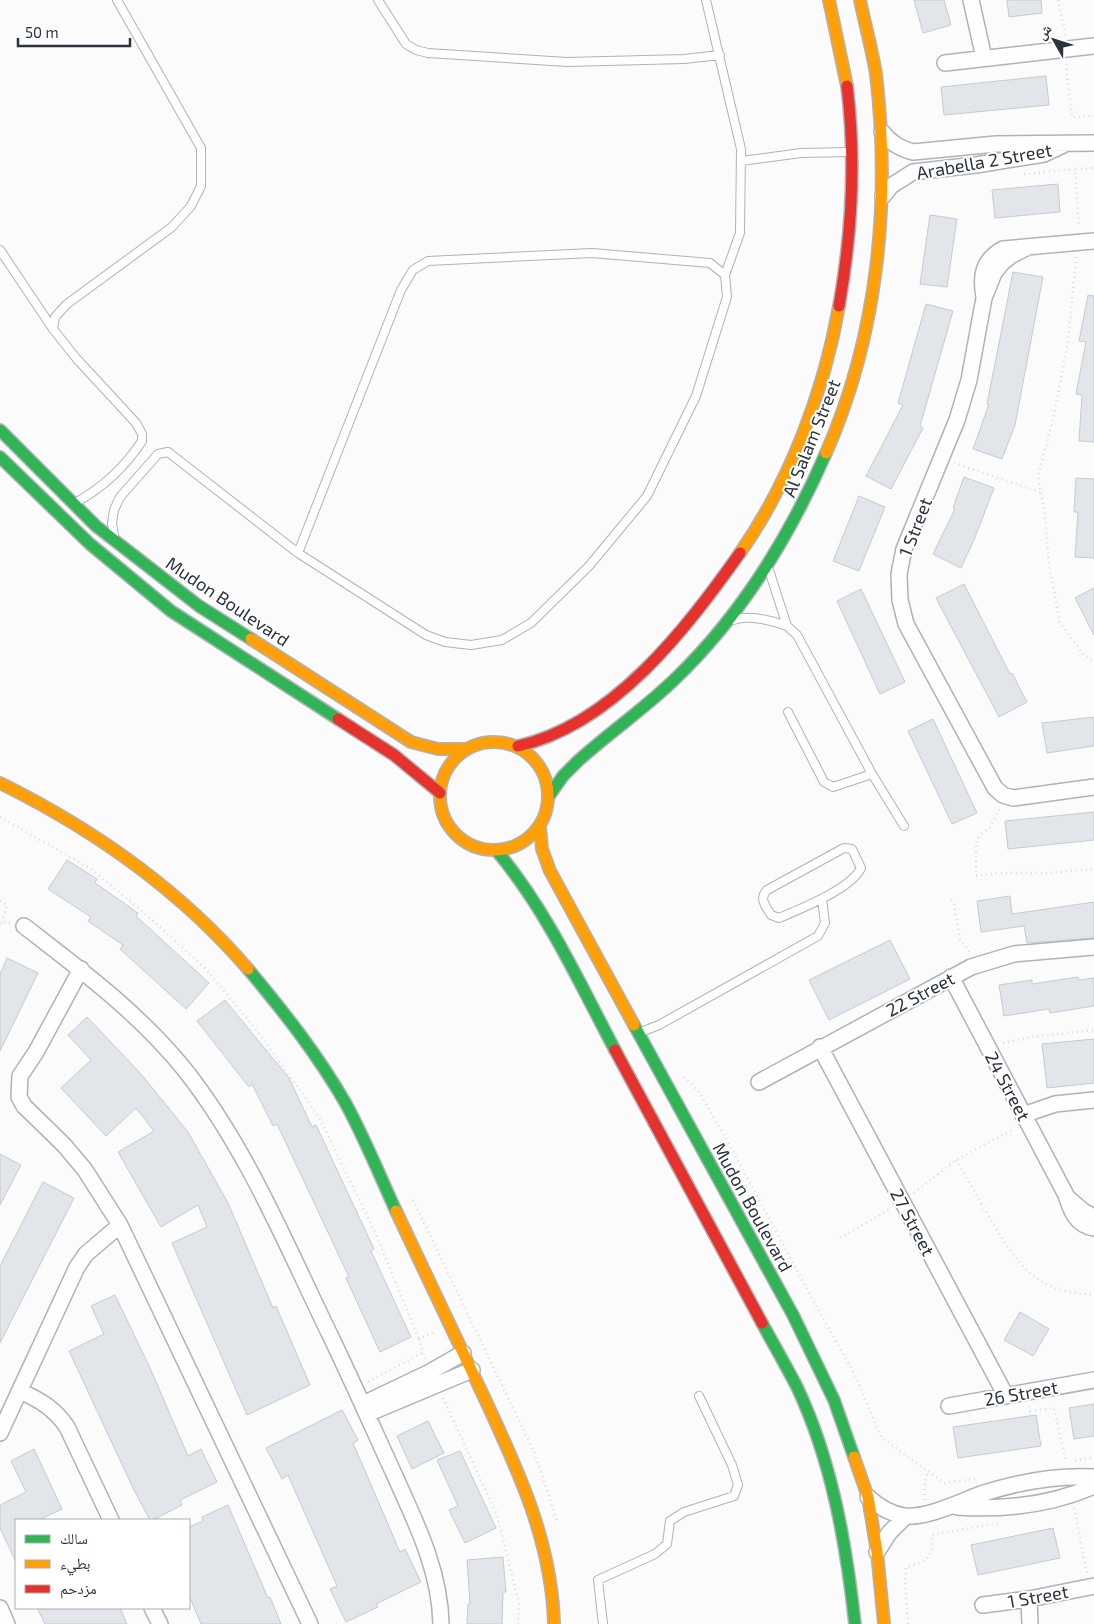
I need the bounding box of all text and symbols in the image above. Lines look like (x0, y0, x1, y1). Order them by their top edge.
scale bar (18, 15, 130, 47)
north arrow (1029, 15, 1079, 65)
text: ش (1032, 20, 1056, 43)
text: 50 m (25, 23, 59, 41)
street label: Arabella 2 Street (915, 138, 1053, 184)
street label: Al Salam Street (777, 376, 845, 500)
street label: 1 Street (894, 494, 936, 560)
street label: Mudon Boulevard (162, 552, 294, 650)
street label: 22 Street (882, 967, 958, 1021)
street label: 24 Street (981, 1048, 1035, 1124)
street label: Mudon Boulevard (708, 1139, 798, 1275)
street label: 27 Street (886, 1184, 940, 1260)
street label: 26 Street (982, 1376, 1060, 1410)
legend (15, 1519, 190, 1609)
text: سالك (60, 1529, 88, 1547)
text: بطيء (60, 1554, 90, 1576)
text: مزدحم (60, 1579, 97, 1599)
street label: 1 Street (1006, 1580, 1070, 1612)

